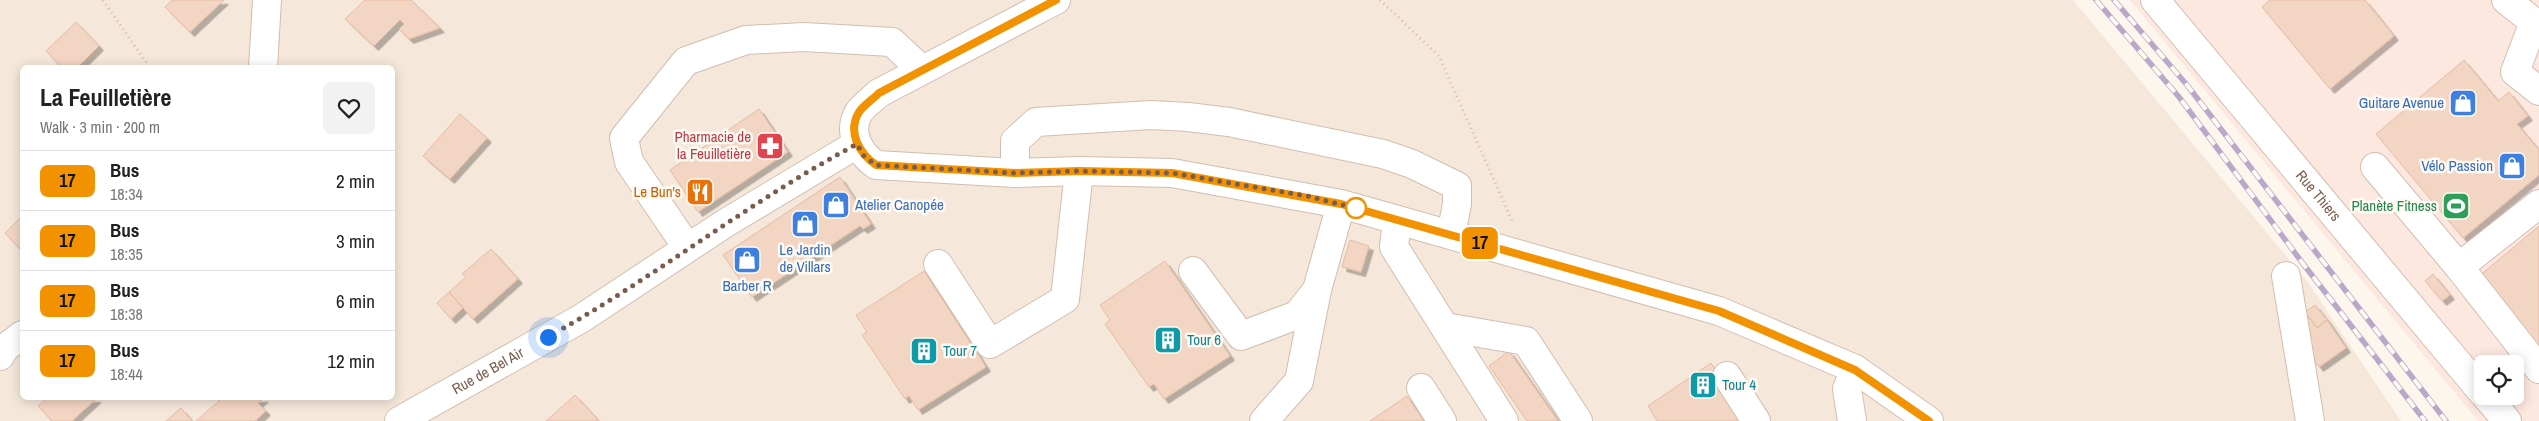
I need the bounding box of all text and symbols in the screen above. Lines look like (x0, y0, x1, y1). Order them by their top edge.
text: La Feuilletière (40, 81, 171, 113)
button: heart (323, 82, 375, 134)
shop icon: Guitare Avenue (2448, 88, 2478, 118)
place label: Guitare Avenue (2359, 92, 2444, 113)
text: Walk · 3 min · 200 m (40, 116, 160, 138)
place label: Pharmacie de la Feuilletière (674, 126, 751, 164)
pharmacy icon: Pharmacie de la Feuilletière (755, 131, 785, 161)
shop icon: Vélo Passion (2497, 151, 2527, 181)
place label: Vélo Passion (2421, 155, 2493, 176)
text: Bus (110, 157, 139, 183)
street label: Rue Thiers (2291, 165, 2346, 226)
text: 17 (59, 168, 76, 193)
text: 2 min (336, 168, 375, 194)
restaurant icon: Le Bun's (685, 177, 715, 207)
place label: Le Bun's (634, 181, 681, 202)
text: 18:34 (110, 183, 143, 205)
shop icon: Atelier Canopée (821, 190, 851, 220)
sports icon: Planète Fitness (2441, 191, 2471, 221)
place label: Atelier Canopée (854, 194, 944, 215)
place label: Planète Fitness (2352, 195, 2437, 216)
unlabelled marker (1345, 197, 1367, 219)
shop icon: Le Jardin de Villars (790, 209, 820, 239)
text: Bus (110, 217, 139, 243)
line badge: 17 (1458, 227, 1502, 259)
text: 17 (59, 228, 76, 253)
text: 3 min (336, 228, 375, 254)
text: 17 (1472, 230, 1488, 255)
place label: Le Jardin de Villars (779, 239, 831, 277)
text: 18:35 (110, 243, 143, 265)
shop icon: Barber R (732, 245, 762, 275)
place label: Barber R (722, 275, 772, 296)
text: Bus (110, 277, 139, 303)
text: 17 (59, 288, 76, 313)
text: 6 min (336, 288, 375, 314)
text: 18:38 (110, 303, 143, 325)
your location (536, 325, 561, 350)
building icon: Tour 6 (1153, 325, 1183, 355)
place label: Tour 6 (1187, 329, 1221, 350)
building icon: Tour 7 (909, 336, 939, 366)
text: Bus (110, 337, 139, 363)
place label: Tour 7 (943, 340, 977, 361)
street label: Rue de Bel Air (448, 342, 527, 399)
text: 17 (59, 348, 76, 373)
text: 12 min (327, 348, 375, 374)
map controls (2474, 355, 2524, 405)
button: locate (2474, 355, 2524, 405)
text: 18:44 (110, 363, 143, 385)
building icon: Tour 4 (1688, 370, 1718, 400)
place label: Tour 4 (1722, 374, 1756, 395)

